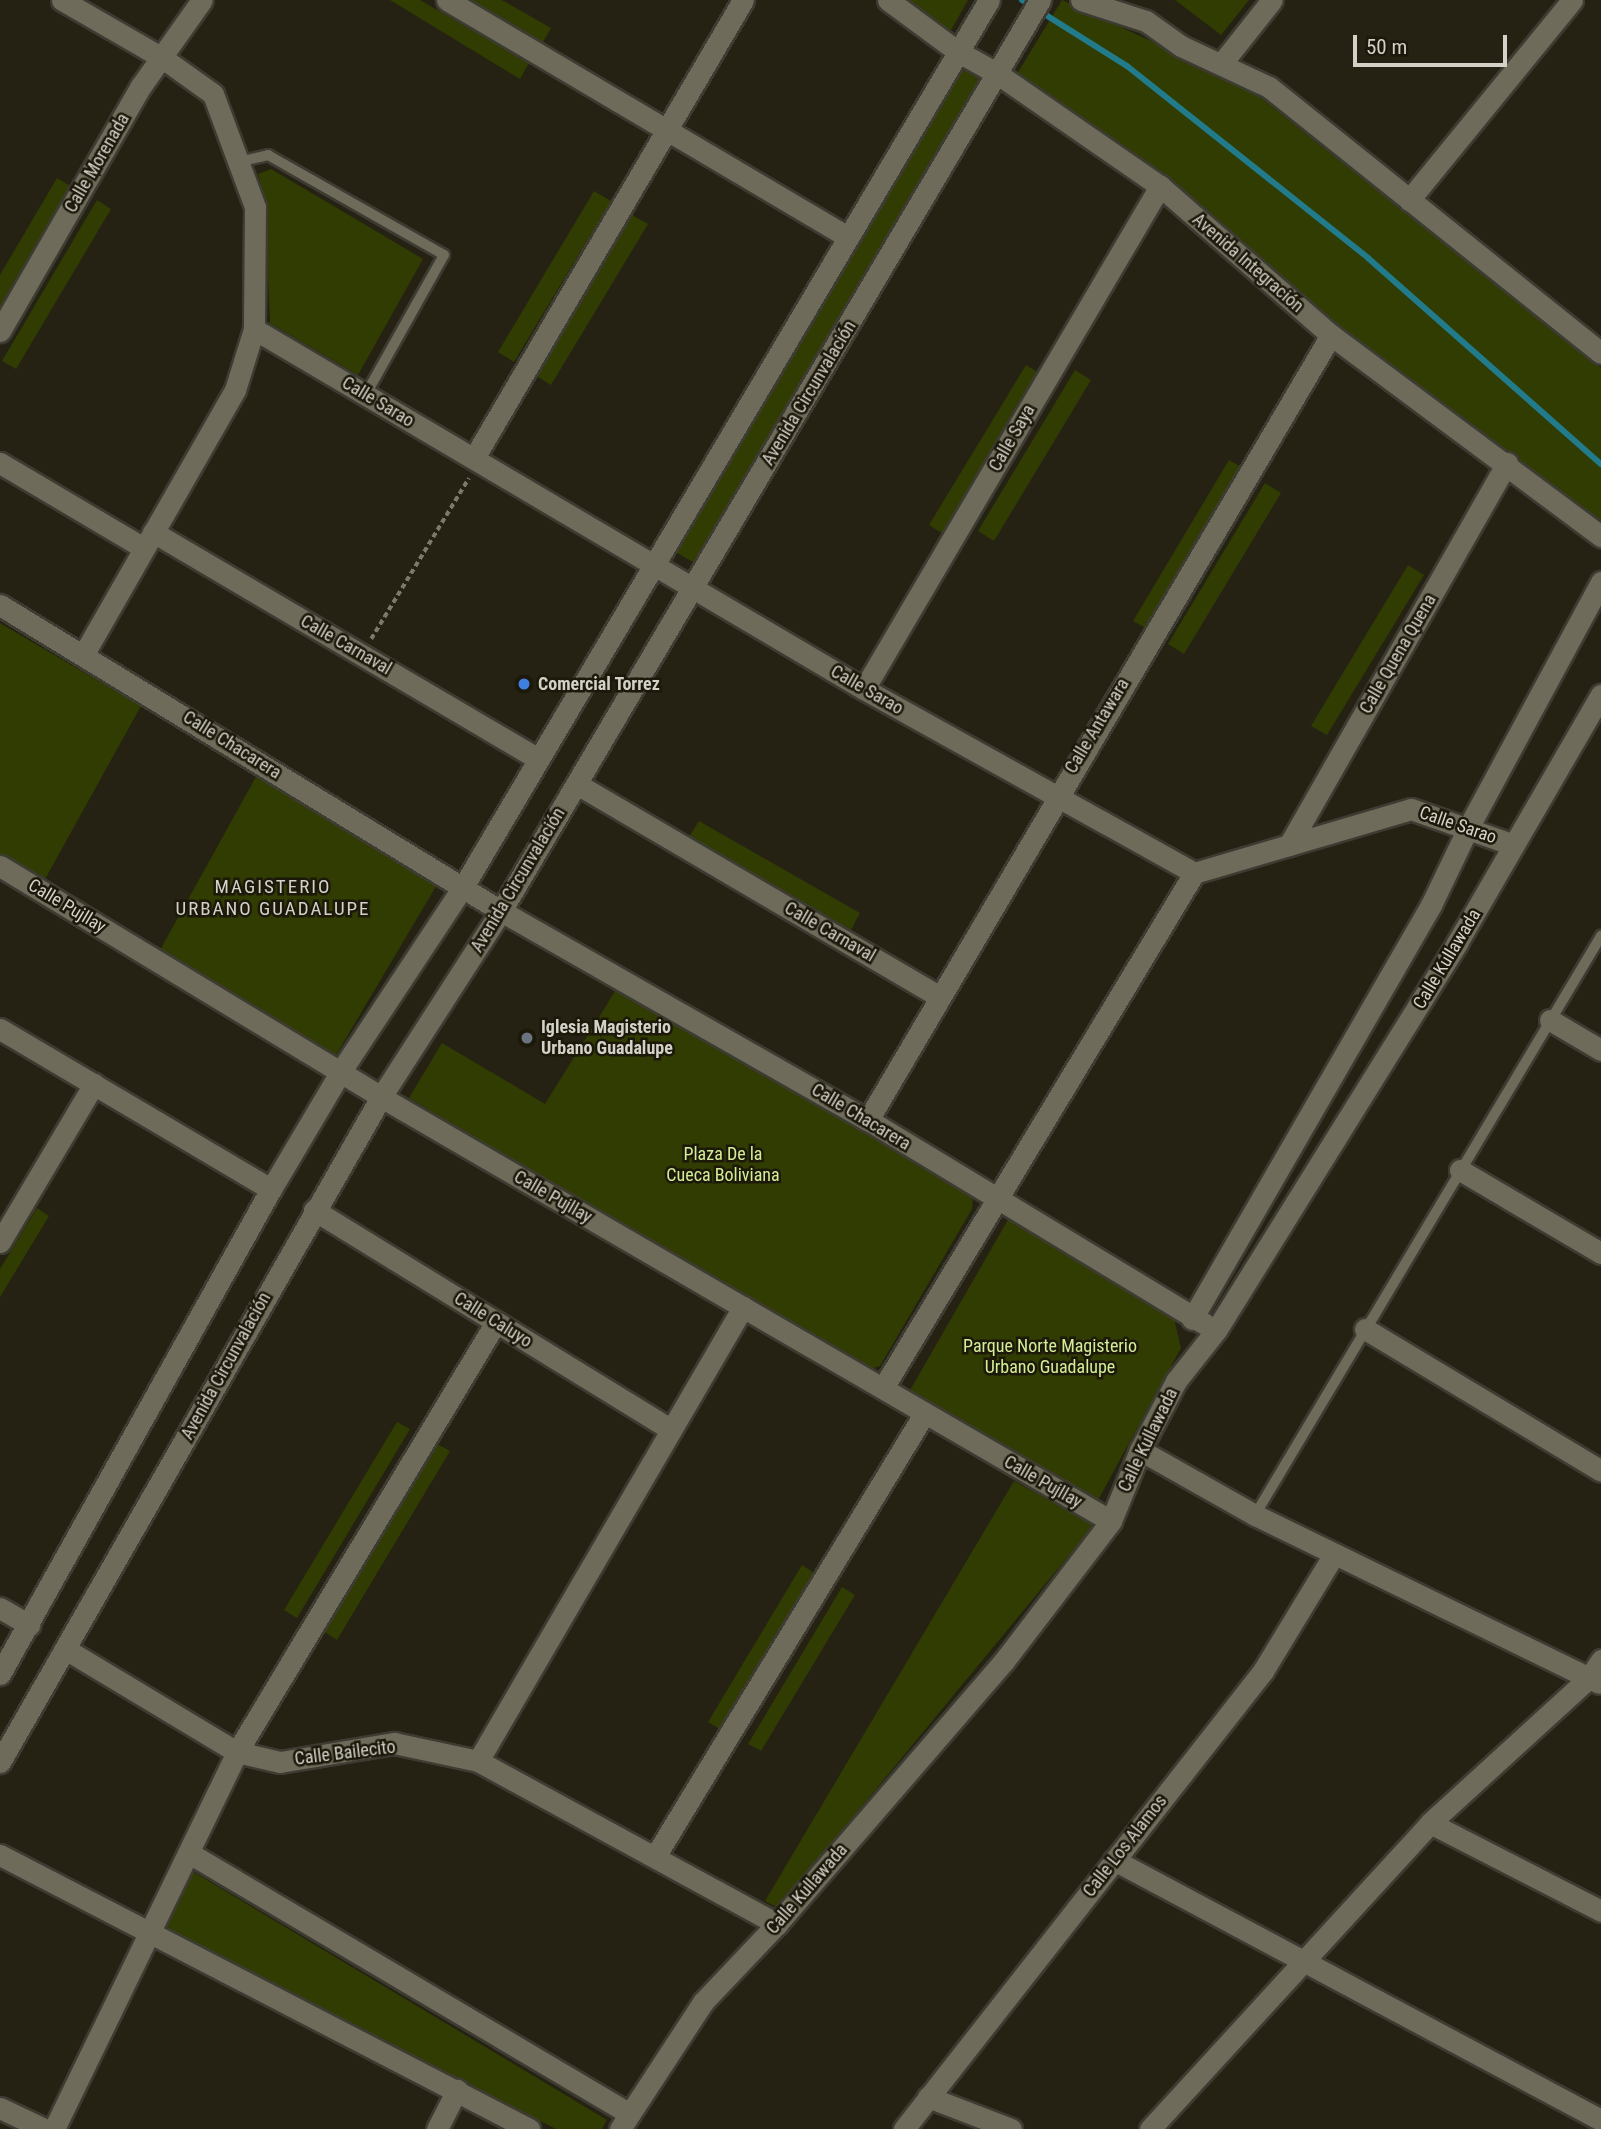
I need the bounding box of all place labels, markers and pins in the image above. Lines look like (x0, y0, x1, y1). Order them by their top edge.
place label: Comercial Torrez (538, 673, 660, 695)
marker: Comercial Torrez (516, 676, 532, 692)
place label: Iglesia Magisterio Urbano Guadalupe (541, 1017, 673, 1060)
marker: Iglesia Magisterio Urbano Guadalupe (519, 1030, 535, 1046)

